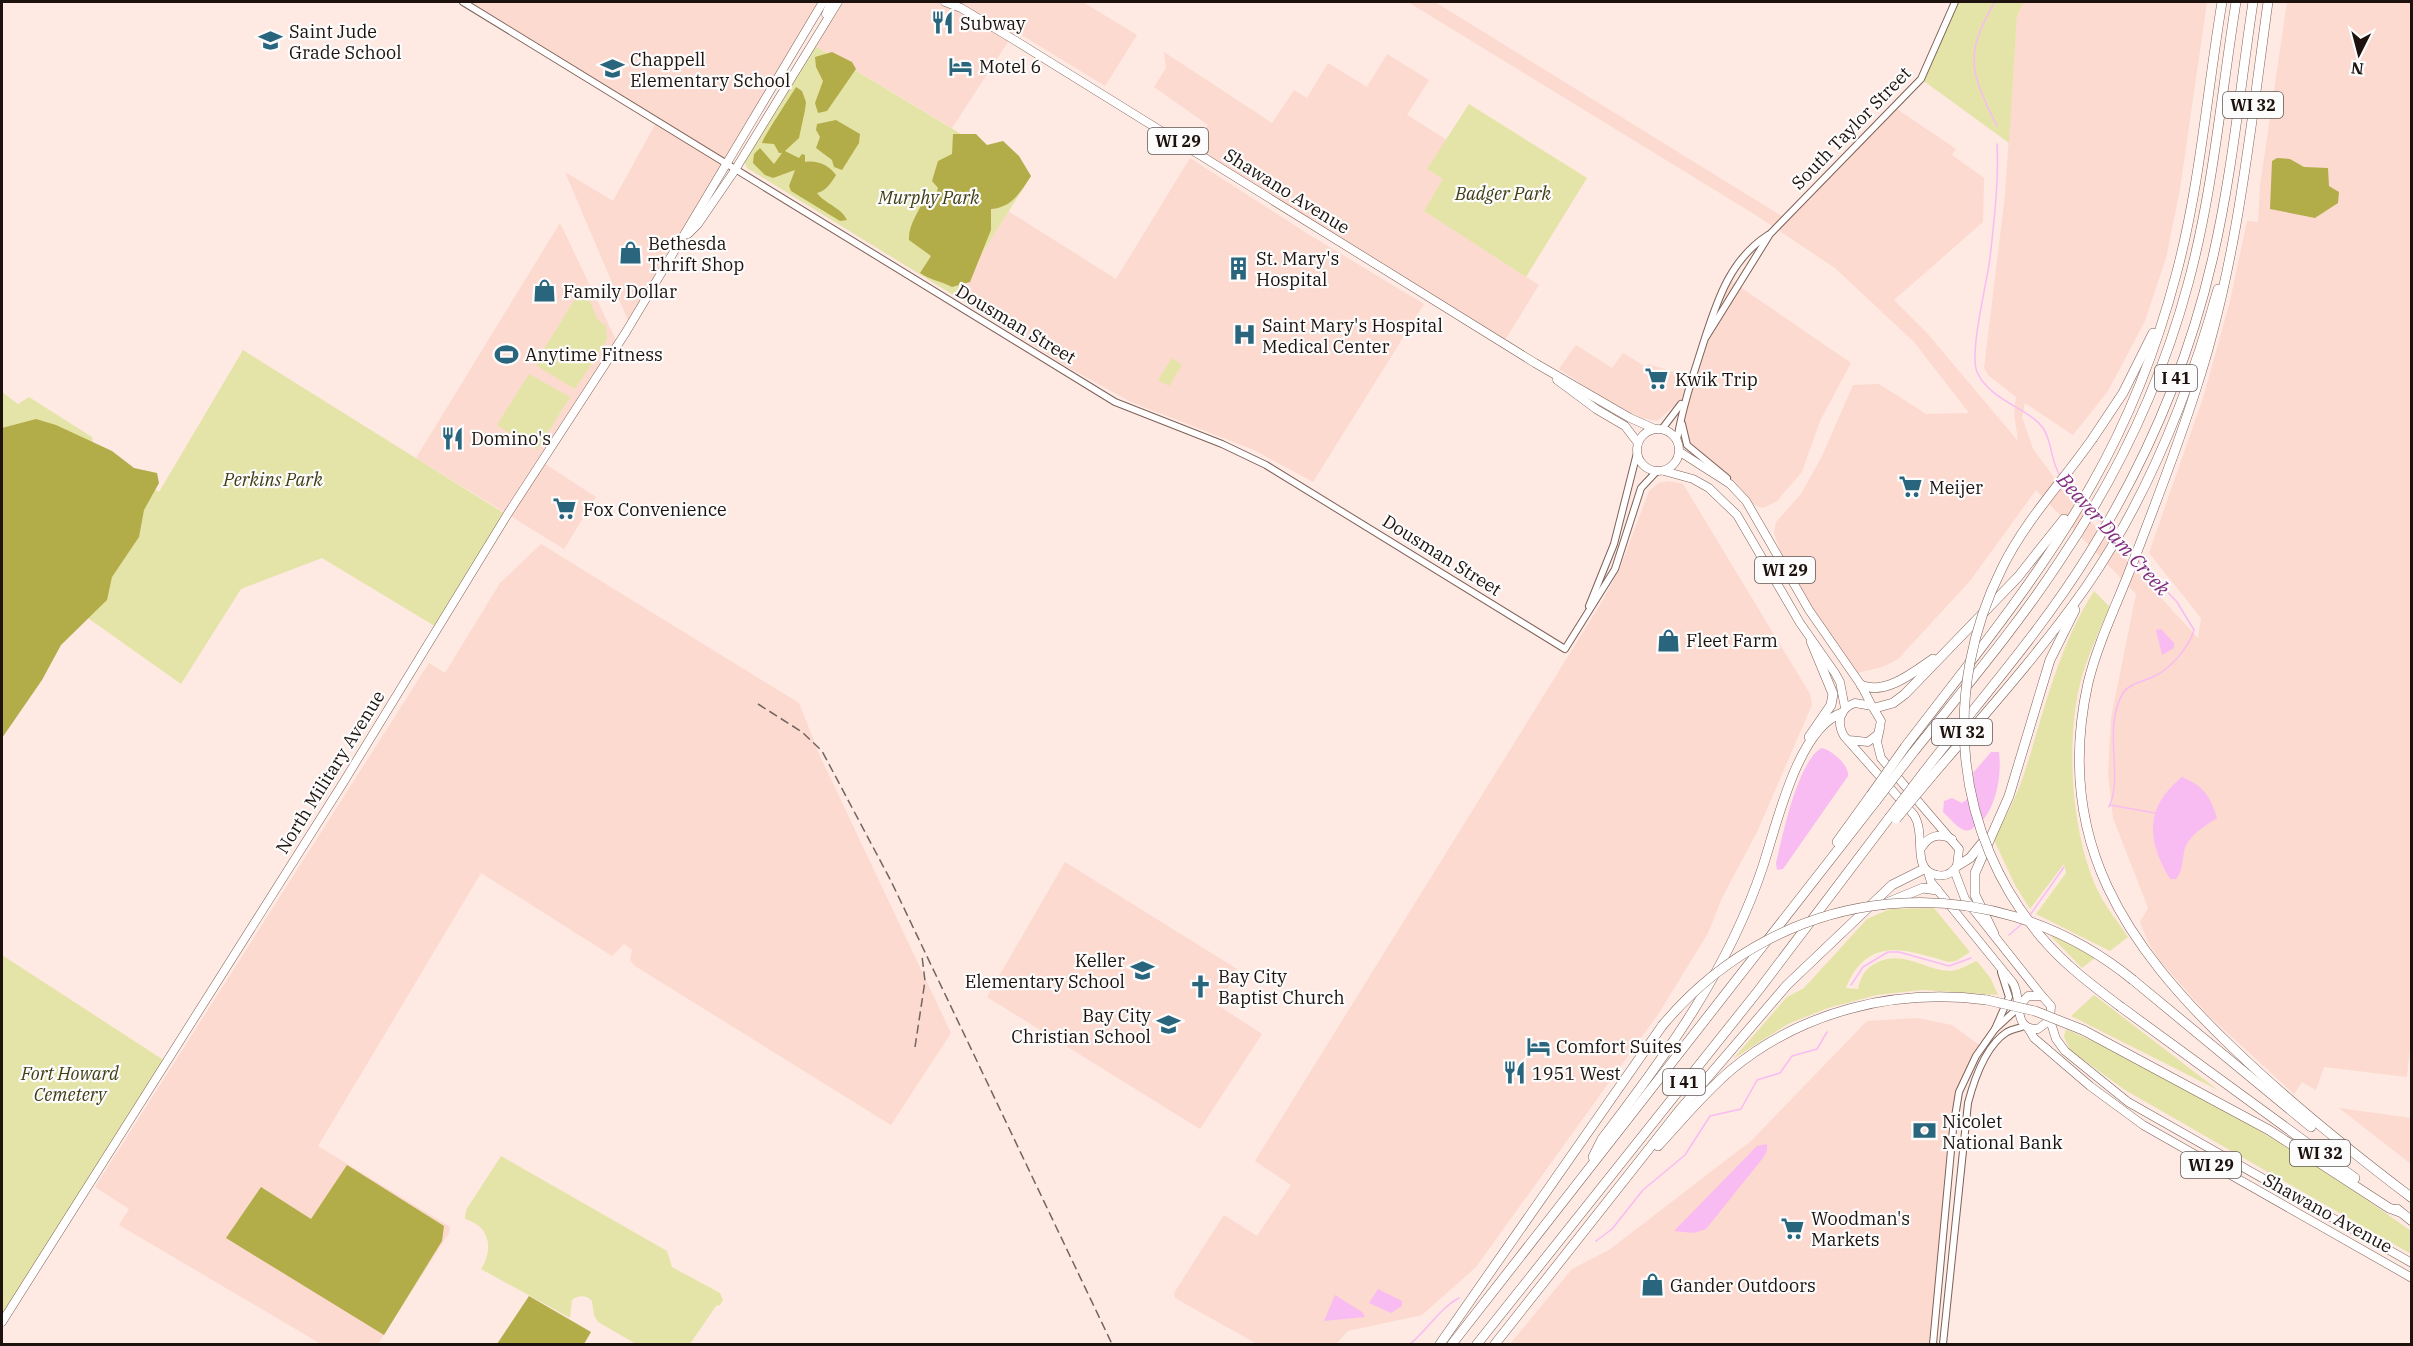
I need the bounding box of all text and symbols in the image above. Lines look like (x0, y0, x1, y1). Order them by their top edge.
restaurant icon: Subway (929, 10, 955, 36)
place label: Subway (960, 12, 1026, 35)
place label: Saint Jude Grade School (289, 20, 402, 64)
north arrow (2329, 24, 2389, 84)
school or university icon: Saint Jude Grade School (258, 28, 284, 54)
place label: Chappell Elementary School (630, 48, 790, 92)
hotel icon: Motel 6 (948, 53, 974, 79)
place label: Motel 6 (979, 55, 1041, 78)
school or university icon: Chappell Elementary School (599, 56, 625, 82)
text: N (2350, 58, 2365, 80)
street label: South Taylor Street (1786, 62, 1916, 194)
road number: WI 32 (2223, 92, 2283, 118)
road number: WI 29 (1148, 128, 1208, 154)
street label: Shawano Avenue (1220, 143, 1354, 239)
park label: Badger Park (1454, 182, 1552, 205)
park label: Murphy Park (877, 186, 980, 209)
place label: Bethesda Thrift Shop (648, 232, 744, 276)
shop icon: Bethesda Thrift Shop (617, 240, 643, 266)
place label: St. Mary's Hospital (1256, 247, 1339, 291)
building icon: St. Mary's Hospital (1225, 255, 1251, 281)
shop icon: Family Dollar (532, 278, 558, 304)
street label: Dousman Street (952, 279, 1080, 369)
place label: Family Dollar (563, 280, 677, 303)
place label: Saint Mary's Hospital Medical Center (1262, 314, 1443, 358)
hospital icon: Saint Mary's Hospital Medical Center (1231, 322, 1257, 348)
sports icon: Anytime Fitness (494, 341, 520, 367)
place label: Anytime Fitness (525, 343, 663, 366)
road number: I 41 (2155, 365, 2197, 391)
supermarket icon: Kwik Trip (1644, 366, 1670, 392)
place label: Kwik Trip (1675, 368, 1758, 391)
restaurant icon: Domino's (440, 425, 466, 451)
place label: Domino's (471, 427, 551, 450)
water label: Beaver Dam Creek (2051, 466, 2177, 602)
park label: Perkins Park (222, 468, 323, 491)
supermarket icon: Meijer (1898, 474, 1924, 500)
place label: Meijer (1929, 476, 1983, 499)
supermarket icon: Fox Convenience (552, 496, 578, 522)
place label: Fox Convenience (583, 498, 727, 521)
street label: Dousman Street (1378, 509, 1506, 601)
road number: WI 29 (1755, 557, 1815, 583)
shop icon: Fleet Farm (1655, 627, 1681, 653)
place label: Fleet Farm (1686, 629, 1778, 652)
street label: North Military Avenue (270, 686, 390, 858)
road number: WI 32 (1932, 719, 1992, 745)
place label: Keller Elementary School (965, 949, 1125, 993)
school or university icon: Keller Elementary School (1130, 957, 1156, 983)
place label: Bay City Baptist Church (1218, 965, 1345, 1009)
church icon: Bay City Baptist Church (1187, 973, 1213, 999)
place label: Bay City Christian School (1011, 1004, 1151, 1048)
school or university icon: Bay City Christian School (1156, 1012, 1182, 1038)
hotel icon: Comfort Suites (1525, 1033, 1551, 1059)
place label: Comfort Suites (1556, 1035, 1682, 1058)
restaurant icon: 1951 West (1501, 1060, 1527, 1086)
park label: Fort Howard Cemetery (20, 1062, 119, 1106)
place label: 1951 West (1532, 1062, 1621, 1085)
road number: I 41 (1663, 1069, 1705, 1095)
place label: Nicolet National Bank (1942, 1110, 2063, 1154)
bank icon: Nicolet National Bank (1911, 1118, 1937, 1144)
road number: WI 32 (2290, 1140, 2350, 1166)
road number: WI 29 (2181, 1152, 2241, 1178)
street label: Shawano Avenue (2259, 1168, 2397, 1258)
place label: Woodman's Markets (1811, 1207, 1910, 1251)
supermarket icon: Woodman's Markets (1780, 1215, 1806, 1241)
shop icon: Gander Outdoors (1639, 1272, 1665, 1298)
place label: Gander Outdoors (1670, 1274, 1816, 1297)

